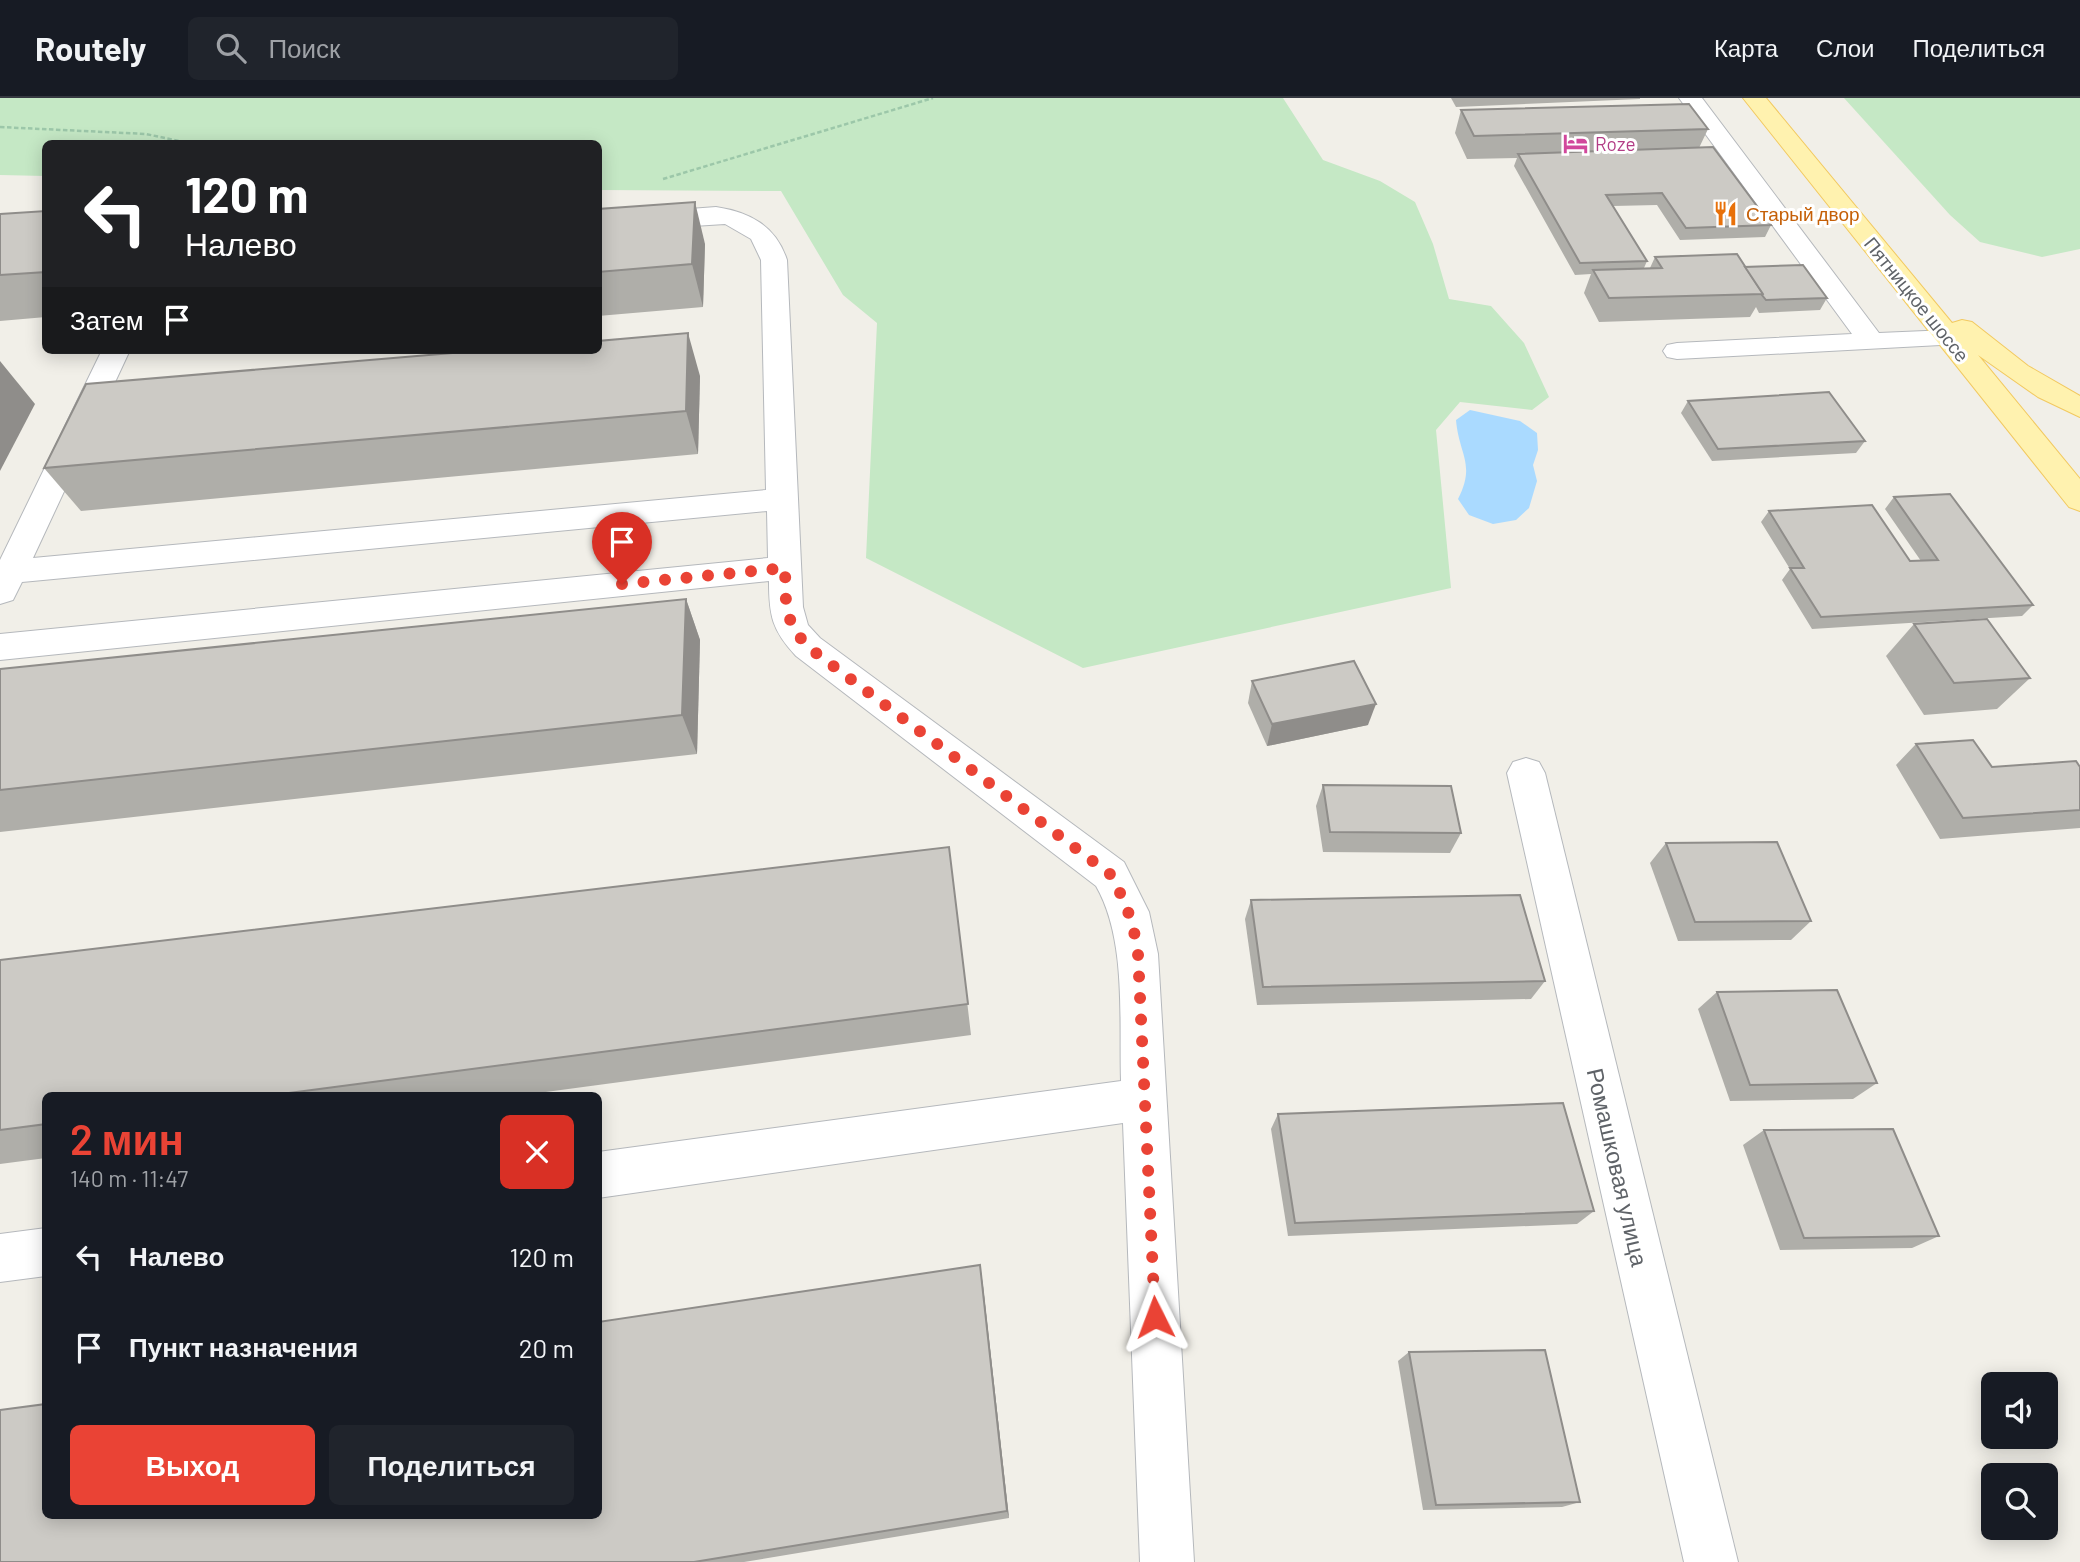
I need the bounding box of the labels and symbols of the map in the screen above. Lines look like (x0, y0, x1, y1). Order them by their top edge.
hotel icon: Roze (1561, 129, 1589, 157)
place label: Roze (1595, 132, 1636, 155)
restaurant icon: Старый двор (1712, 199, 1740, 227)
place label: Старый двор (1746, 202, 1860, 225)
street label: Пятницкое шоссе (1860, 232, 1974, 366)
pin (592, 512, 652, 584)
street label: Ромашковая улица (1582, 1065, 1654, 1269)
position arrow (1118, 1280, 1192, 1354)

